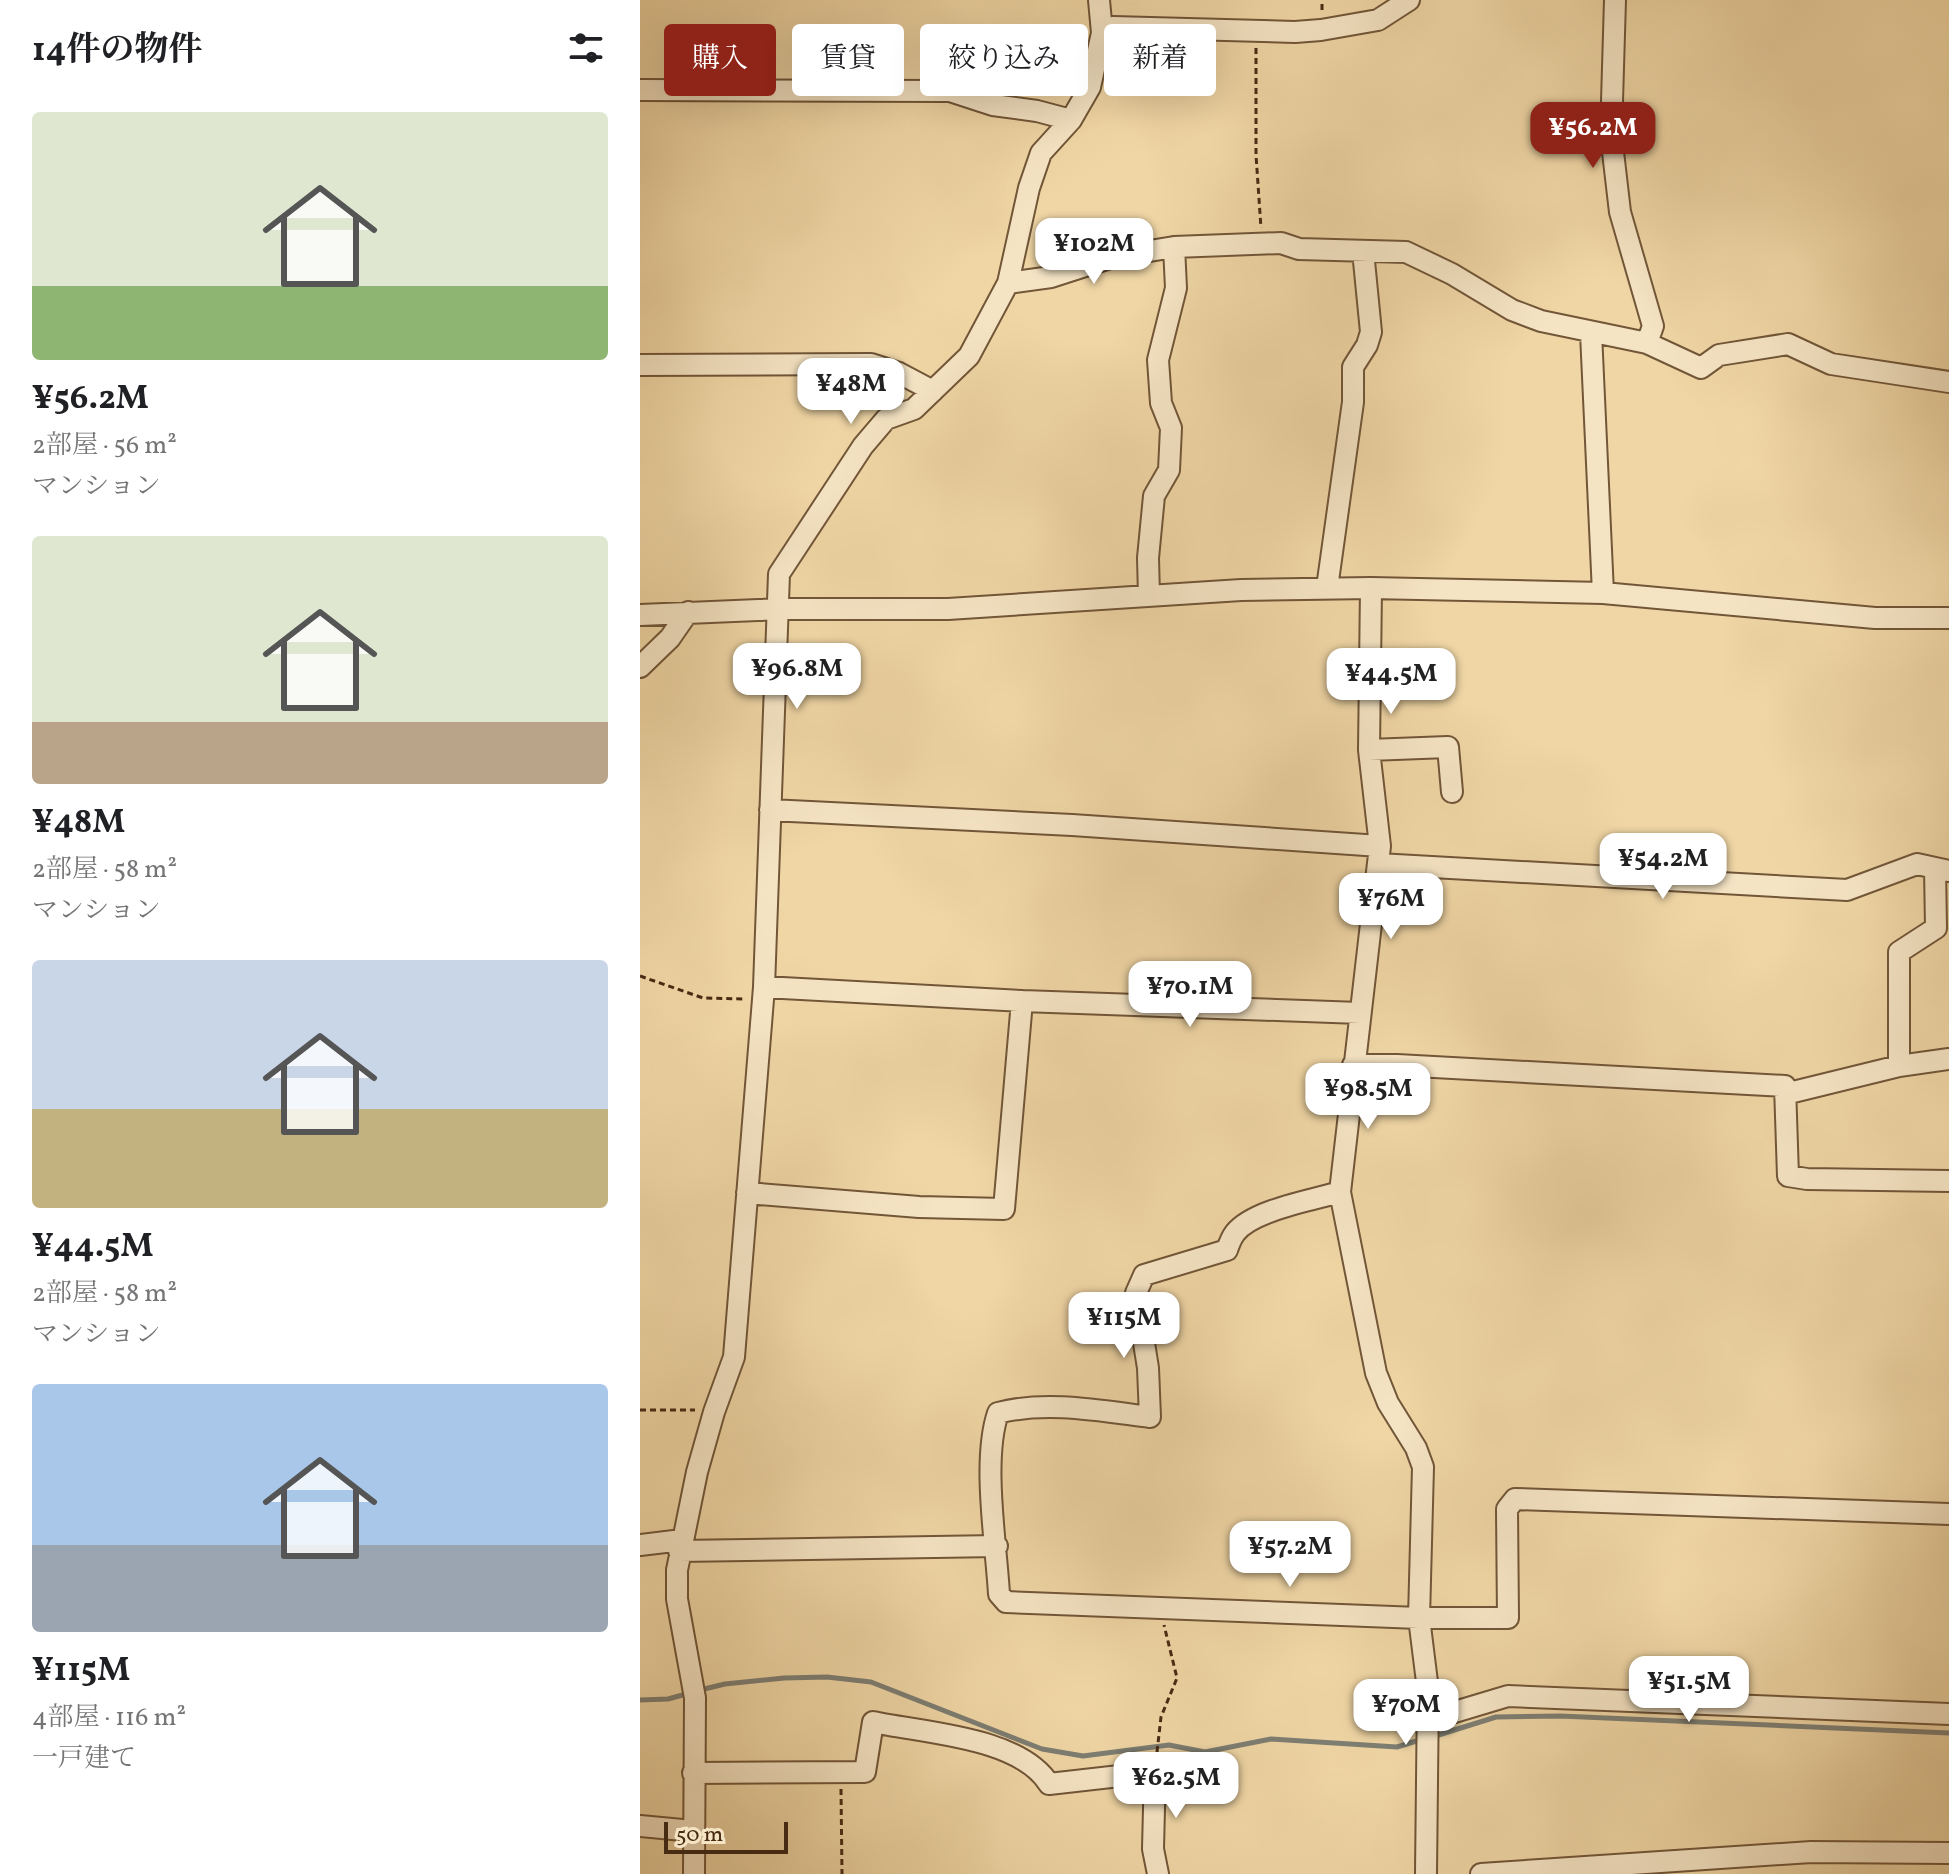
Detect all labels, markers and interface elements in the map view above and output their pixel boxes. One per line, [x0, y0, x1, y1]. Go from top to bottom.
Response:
chip: 購入 [664, 24, 776, 96]
chip: 賃貸 [792, 24, 904, 96]
chip: 絞り込み [920, 24, 1088, 96]
chip: 新着 [1104, 24, 1216, 96]
icon: filters [564, 26, 608, 70]
text: 14件の物件 [32, 28, 202, 75]
pin: ¥56.2M [1528, 102, 1658, 170]
text: ¥56.2M [1548, 110, 1638, 146]
icon: home [248, 164, 392, 308]
pin: ¥102M [1038, 218, 1150, 286]
text: ¥102M [1053, 226, 1135, 262]
pin: ¥48M [804, 358, 898, 426]
text: ¥48M [815, 366, 887, 402]
text: ¥56.2M [32, 376, 149, 423]
text: 2部屋 · 56 m² [32, 428, 177, 464]
text: マンション [32, 469, 161, 505]
icon: home [248, 588, 392, 732]
pin: ¥96.8M [732, 643, 862, 711]
pin: ¥44.5M [1326, 648, 1456, 716]
text: ¥96.8M [751, 651, 843, 687]
text: ¥44.5M [1345, 656, 1437, 692]
text: ¥48M [32, 800, 125, 847]
pin: ¥54.2M [1598, 833, 1728, 901]
text: ¥54.2M [1618, 841, 1708, 877]
text: 2部屋 · 58 m² [32, 852, 177, 888]
pin: ¥76M [1344, 873, 1438, 941]
text: ¥76M [1357, 881, 1425, 917]
text: マンション [32, 893, 161, 929]
pin: ¥70.1M [1125, 961, 1255, 1029]
text: ¥70.1M [1147, 969, 1233, 1005]
icon: home [248, 1012, 392, 1156]
pin: ¥98.5M [1303, 1063, 1433, 1131]
text: ¥98.5M [1323, 1071, 1413, 1107]
text: ¥44.5M [32, 1224, 153, 1271]
text: 2部屋 · 58 m² [32, 1276, 177, 1312]
pin: ¥115M [1068, 1292, 1180, 1360]
text: ¥115M [1087, 1300, 1161, 1336]
text: マンション [32, 1317, 161, 1353]
icon: home [248, 1436, 392, 1580]
pin: ¥57.2M [1225, 1521, 1355, 1589]
text: ¥57.2M [1248, 1529, 1332, 1565]
text: ¥115M [32, 1648, 130, 1695]
pin: ¥51.5M [1624, 1656, 1754, 1724]
text: ¥51.5M [1647, 1664, 1731, 1700]
pin: ¥70M [1359, 1679, 1453, 1747]
text: ¥70M [1371, 1687, 1441, 1723]
text: 4部屋 · 116 m² [32, 1700, 186, 1736]
text: 一戸建て [32, 1741, 136, 1777]
pin: ¥62.5M [1111, 1752, 1241, 1820]
text: ¥62.5M [1132, 1760, 1220, 1796]
scale bar [664, 1818, 788, 1854]
text: 50 m [676, 1820, 723, 1851]

